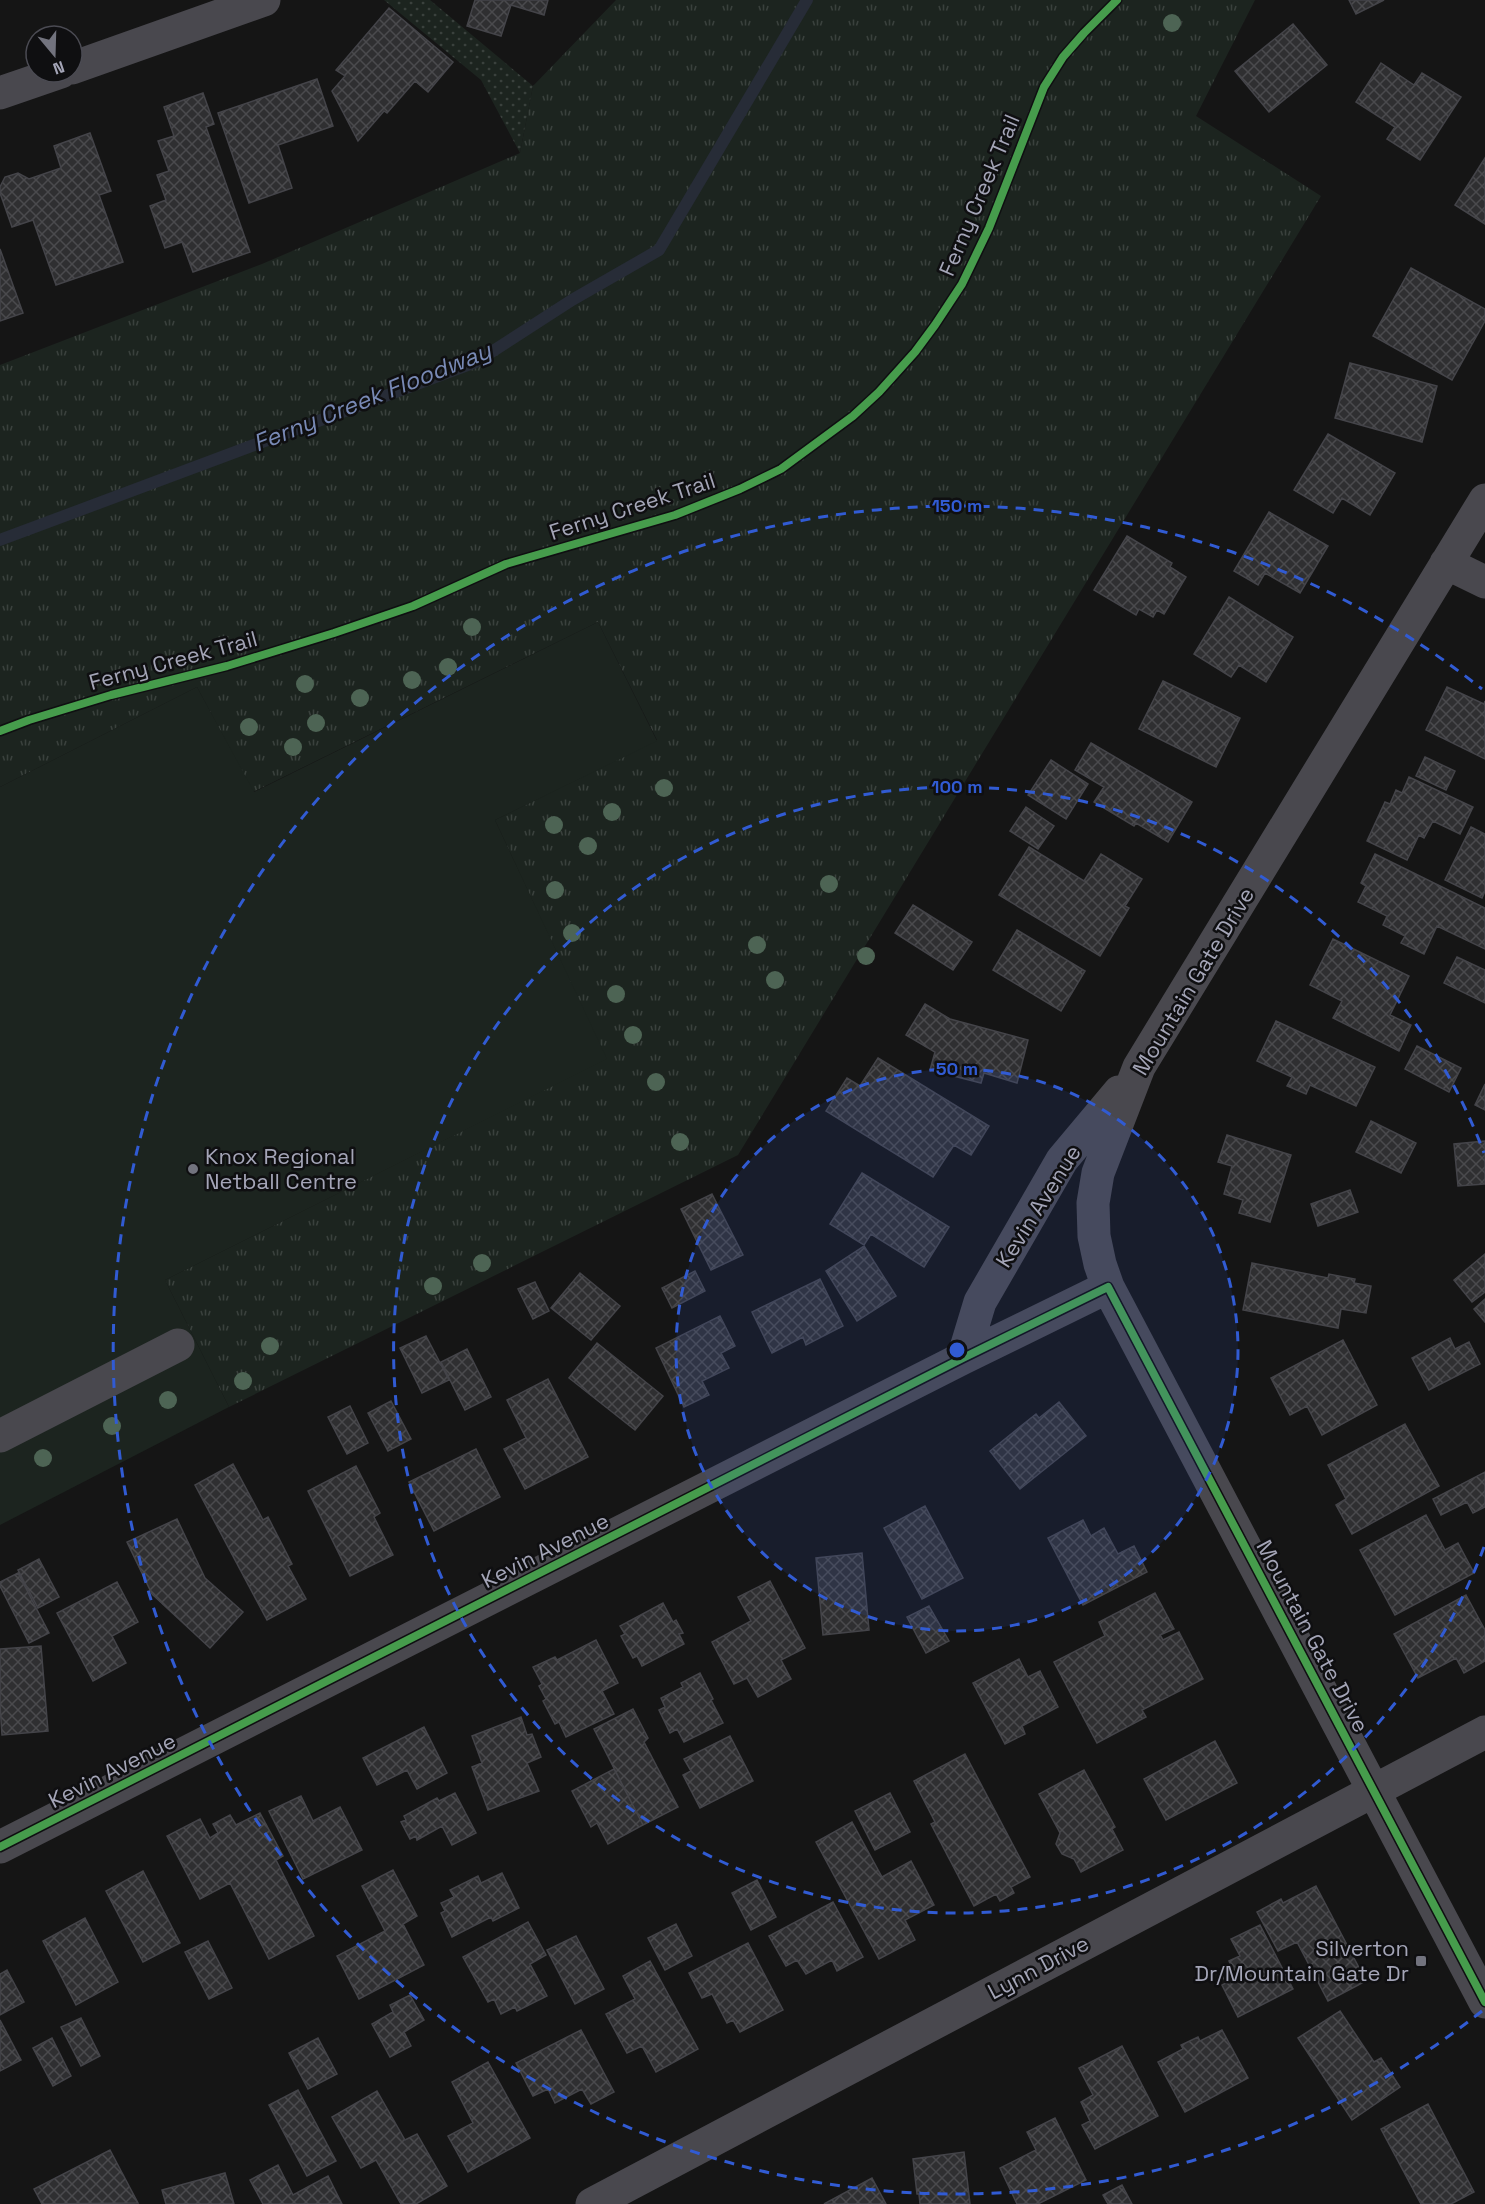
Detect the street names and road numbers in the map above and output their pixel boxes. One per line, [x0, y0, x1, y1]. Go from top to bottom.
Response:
street label: Ferny Creek Trail [932, 110, 1026, 280]
street label: Ferny Creek Trail [545, 466, 719, 546]
street label: Ferny Creek Trail [86, 624, 260, 696]
street label: Mountain Gate Drive [1126, 882, 1260, 1080]
street label: Kevin Avenue [989, 1139, 1087, 1273]
street label: Kevin Avenue [477, 1506, 613, 1594]
street label: Mountain Gate Drive [1250, 1535, 1376, 1737]
street label: Kevin Avenue [44, 1726, 180, 1814]
street label: Lynn Drive [983, 1929, 1093, 2005]

